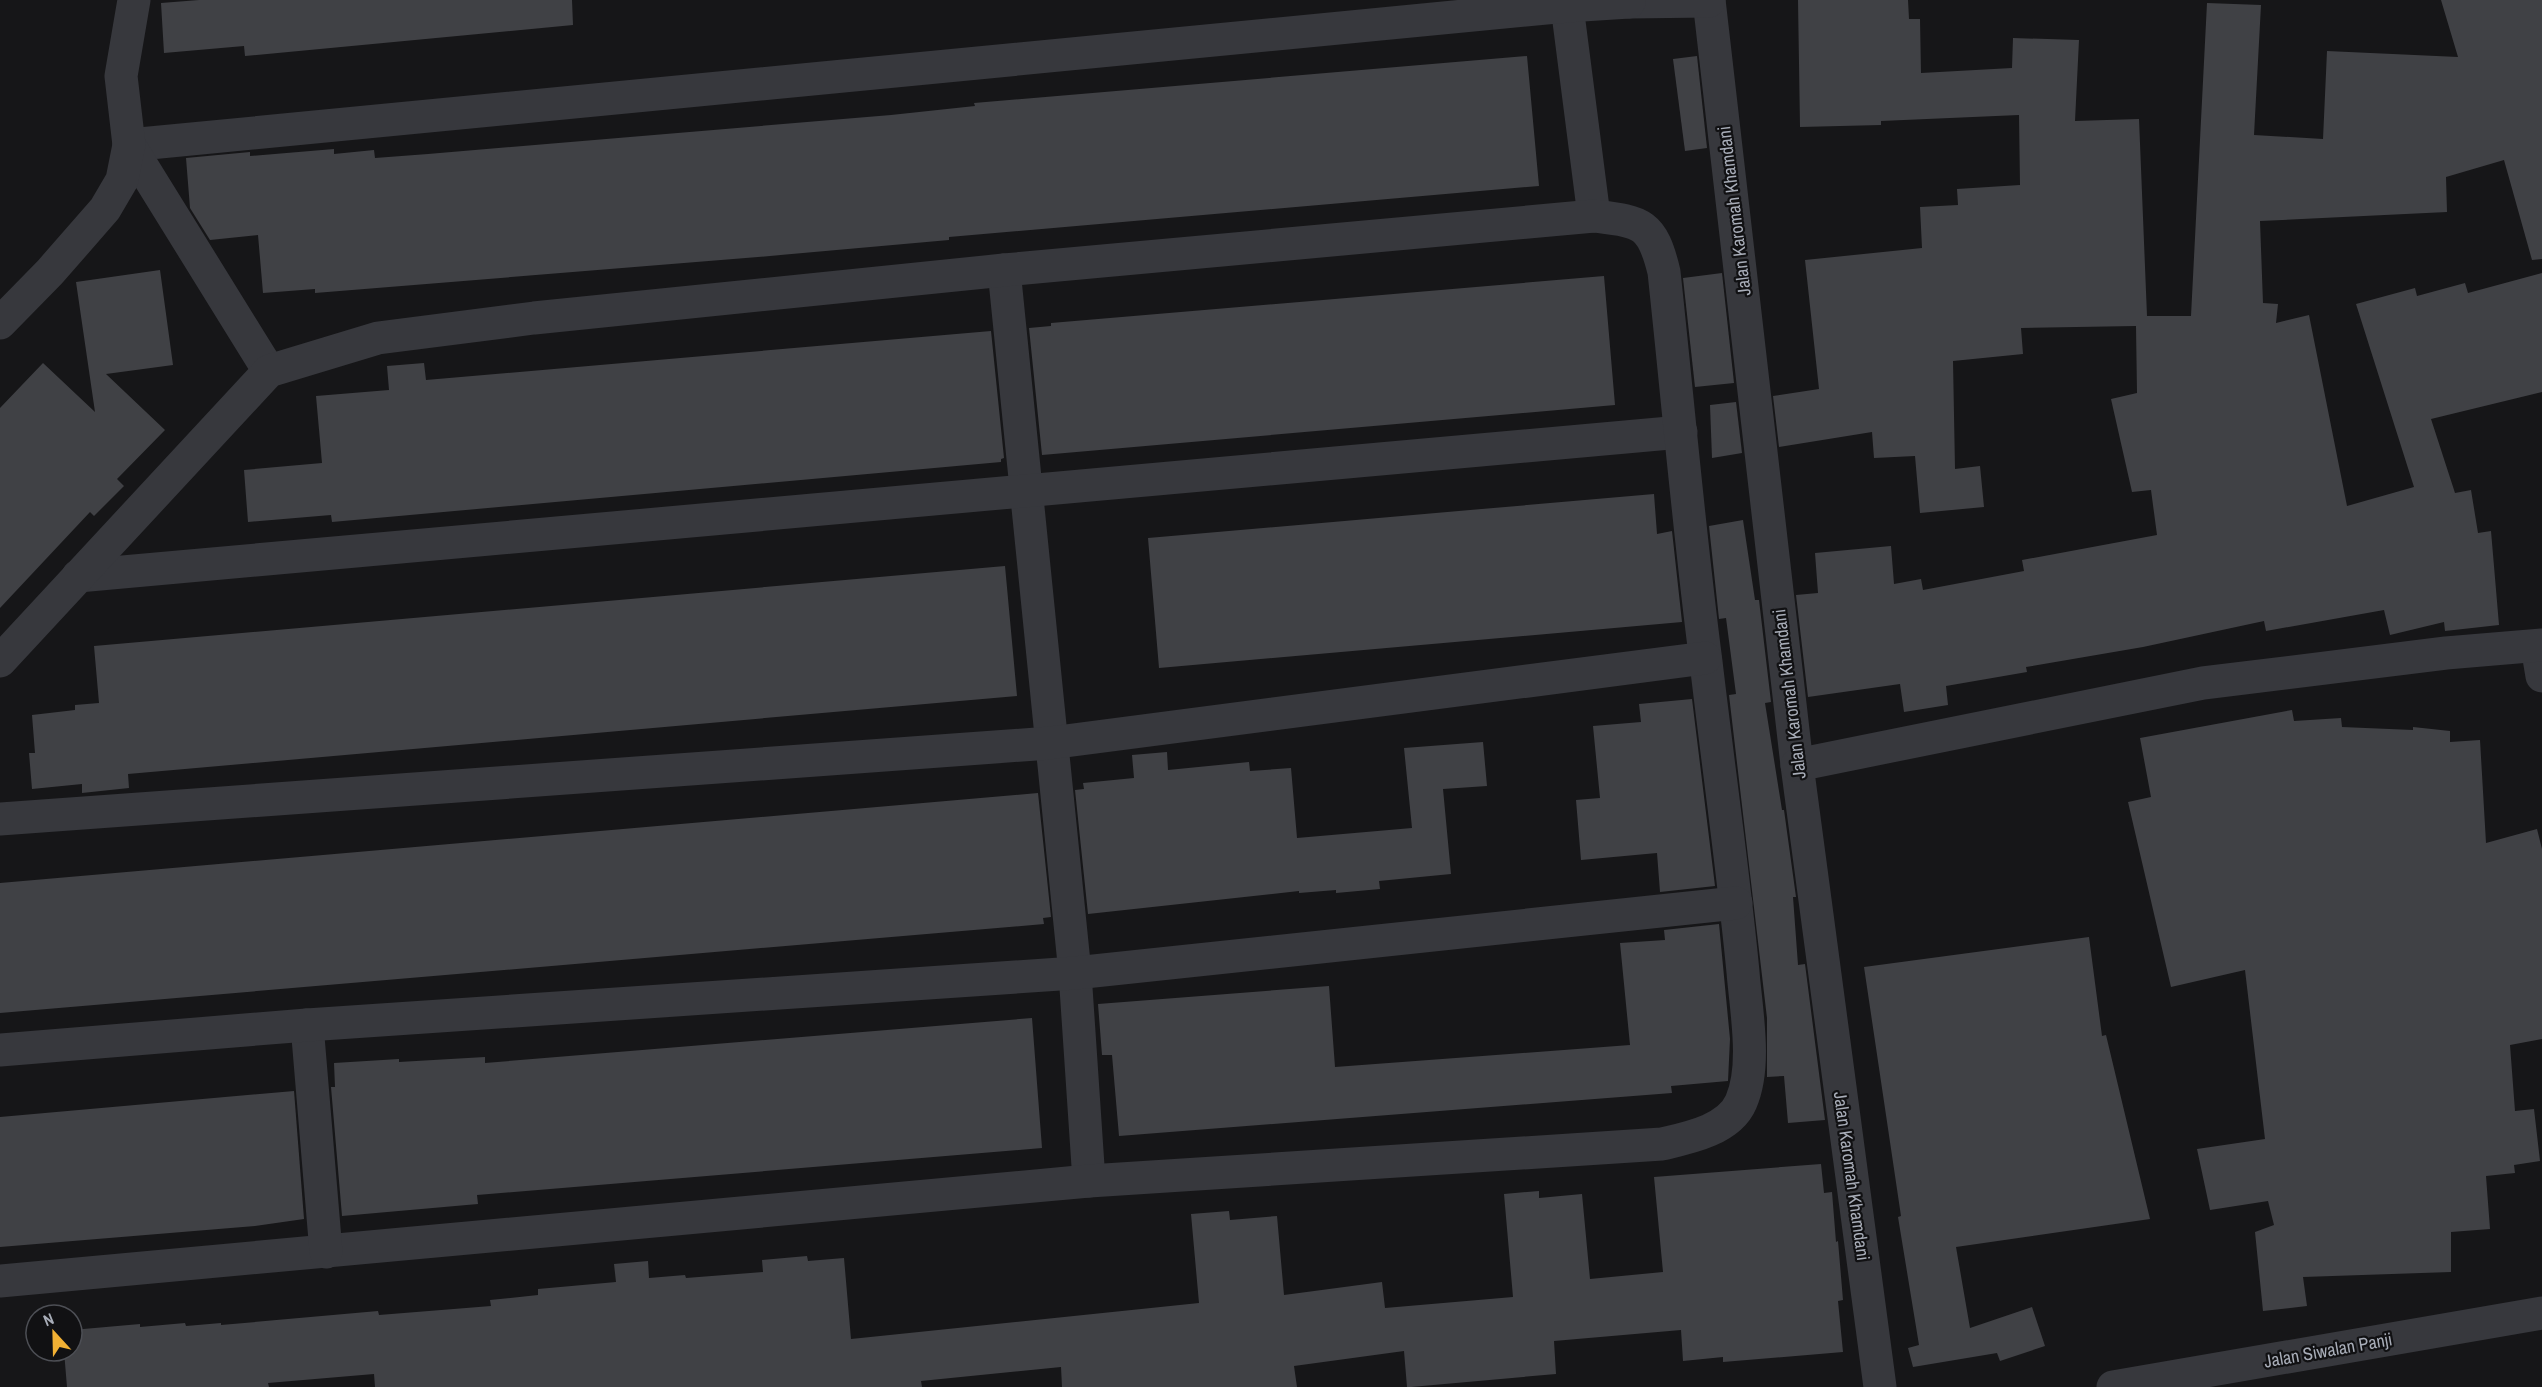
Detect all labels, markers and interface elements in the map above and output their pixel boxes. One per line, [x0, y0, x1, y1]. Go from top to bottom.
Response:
street label: Jalan Karomah Khamdani [1711, 125, 1757, 297]
street label: Jalan Karomah Khamdani [1766, 608, 1812, 780]
street label: Jalan Karomah Khamdani [1828, 1090, 1876, 1262]
north arrow [24, 1303, 84, 1363]
text: N [40, 1307, 57, 1331]
street label: Jalan Siwalan Panji [2262, 1326, 2394, 1374]

